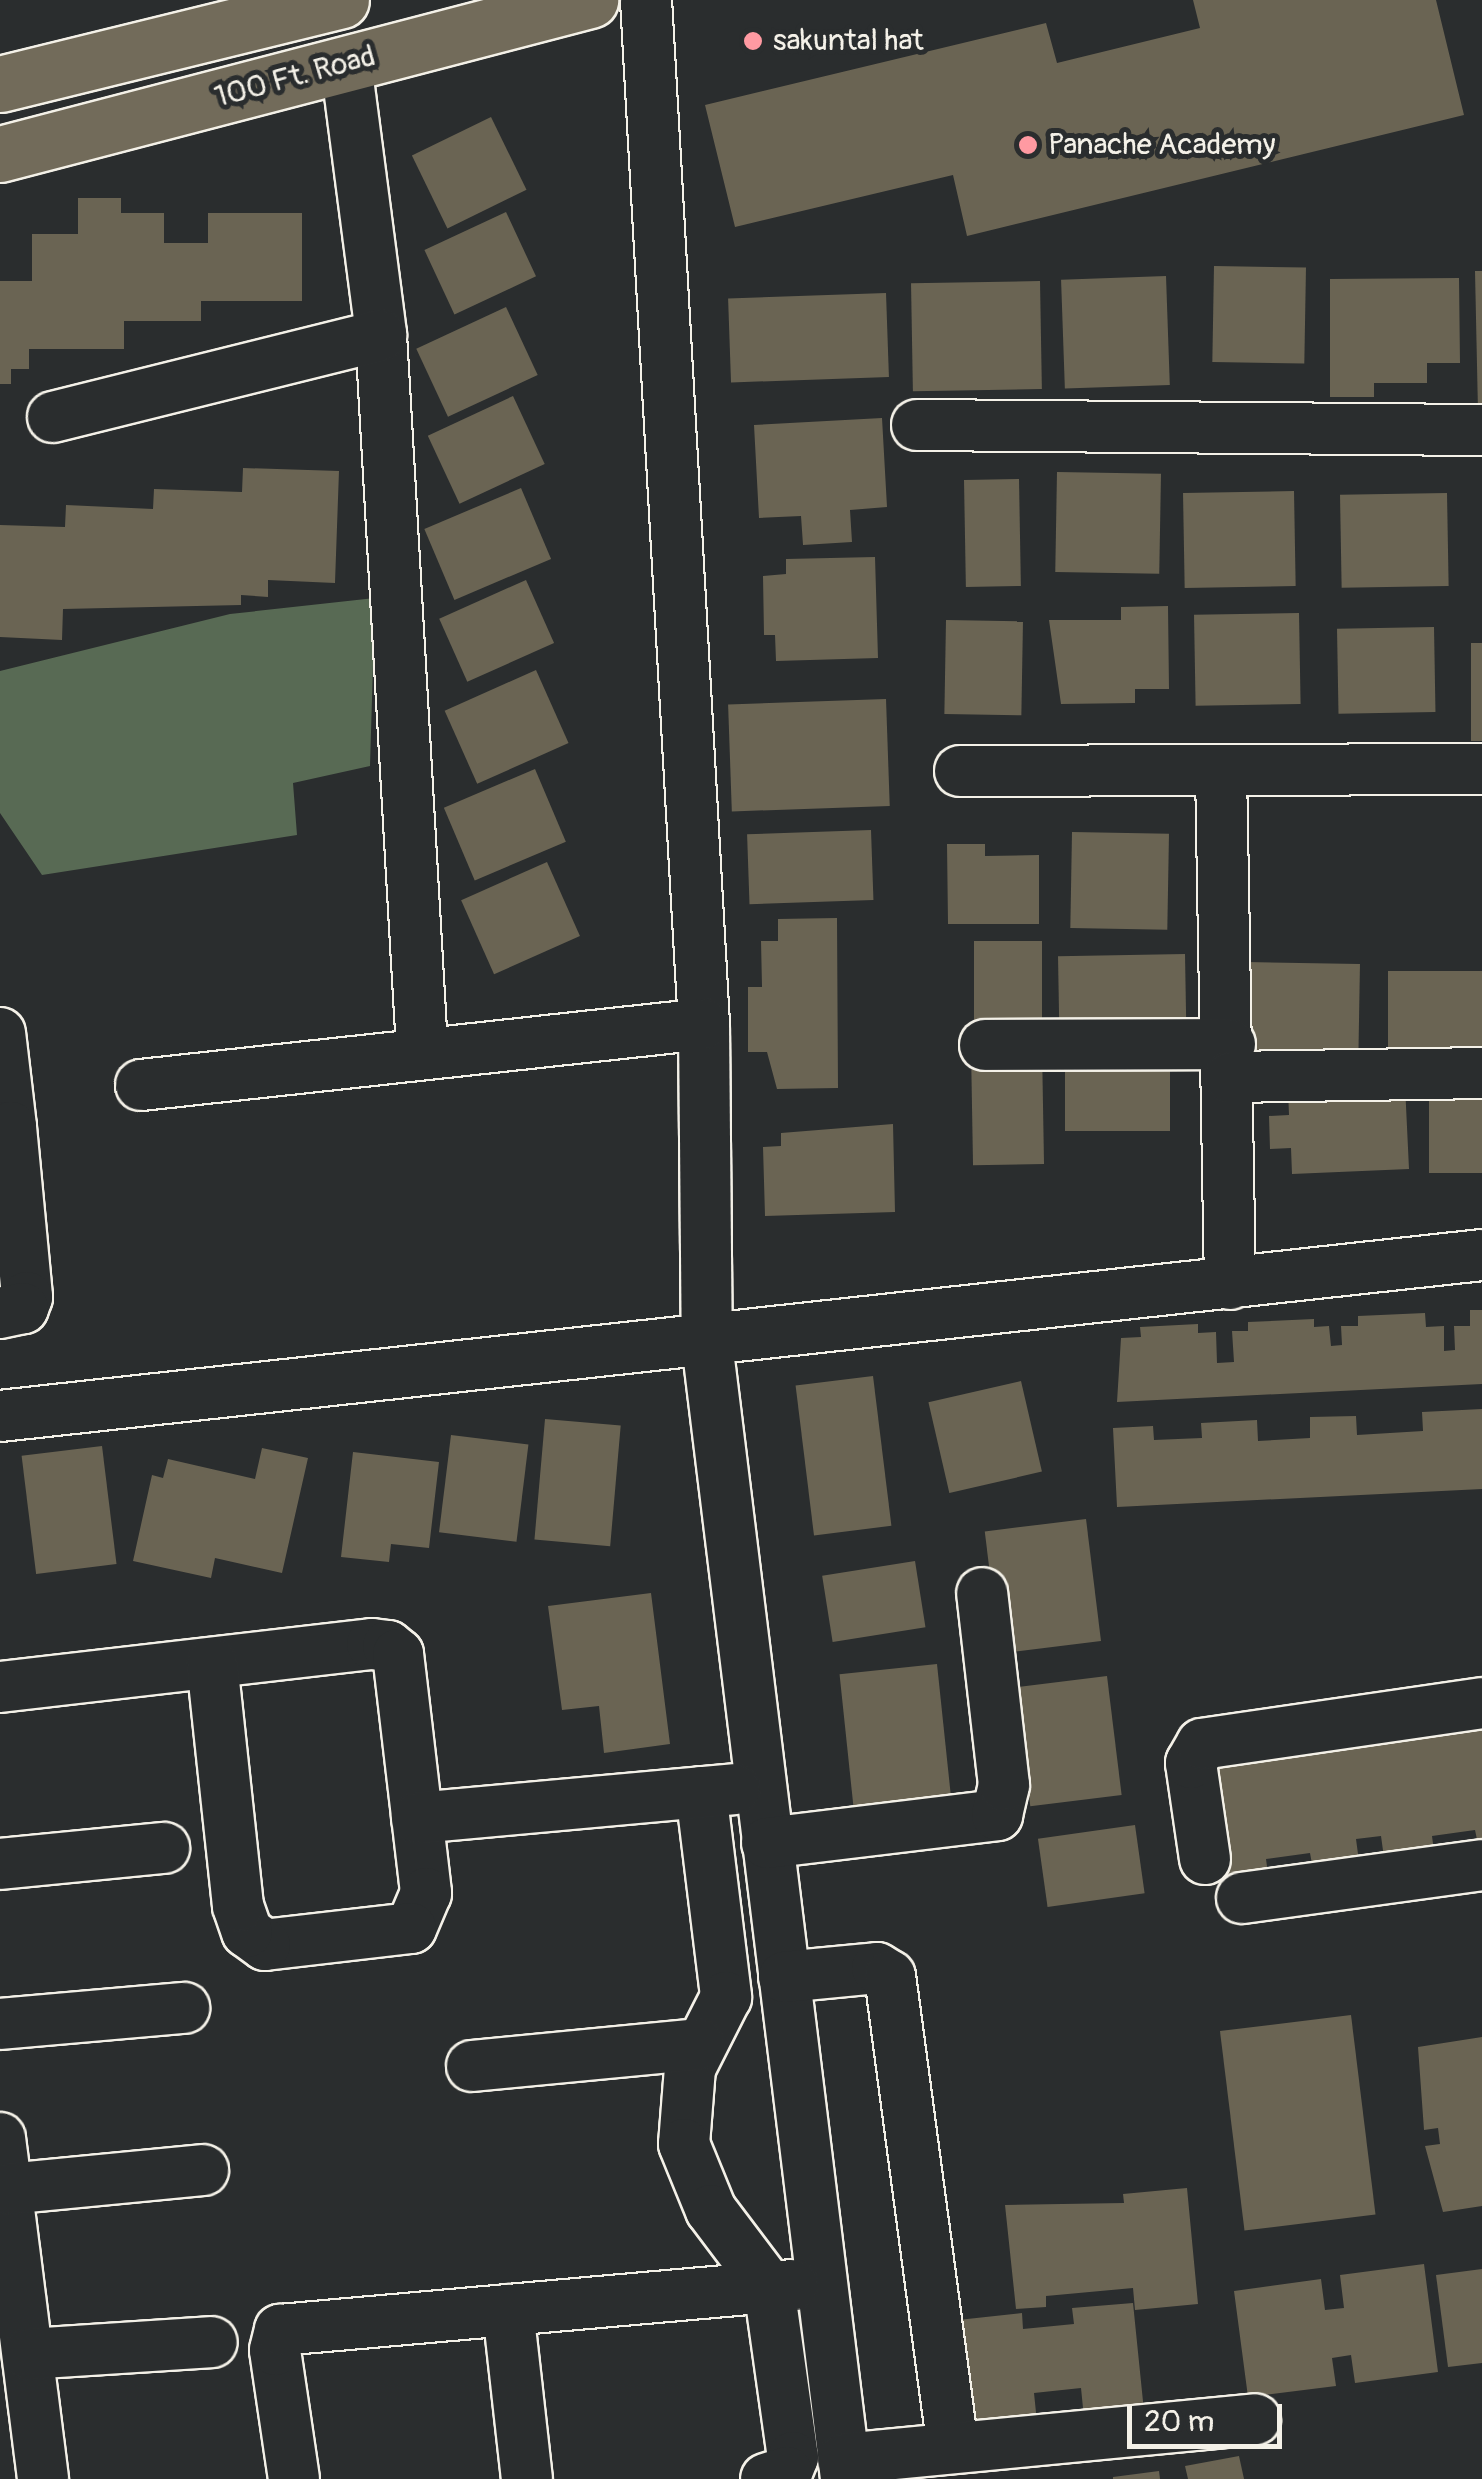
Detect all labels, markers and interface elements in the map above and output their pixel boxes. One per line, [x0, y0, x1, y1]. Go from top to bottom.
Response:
place label: sakuntal hat [773, 23, 924, 59]
marker: sakuntal hat [742, 30, 764, 52]
street label: 100 Ft. Road [211, 38, 379, 116]
place label: Panache Academy [1048, 127, 1276, 163]
marker: Panache Academy [1017, 134, 1039, 156]
scale bar [1132, 2384, 1287, 2446]
text: 20 m [1144, 2403, 1214, 2440]

